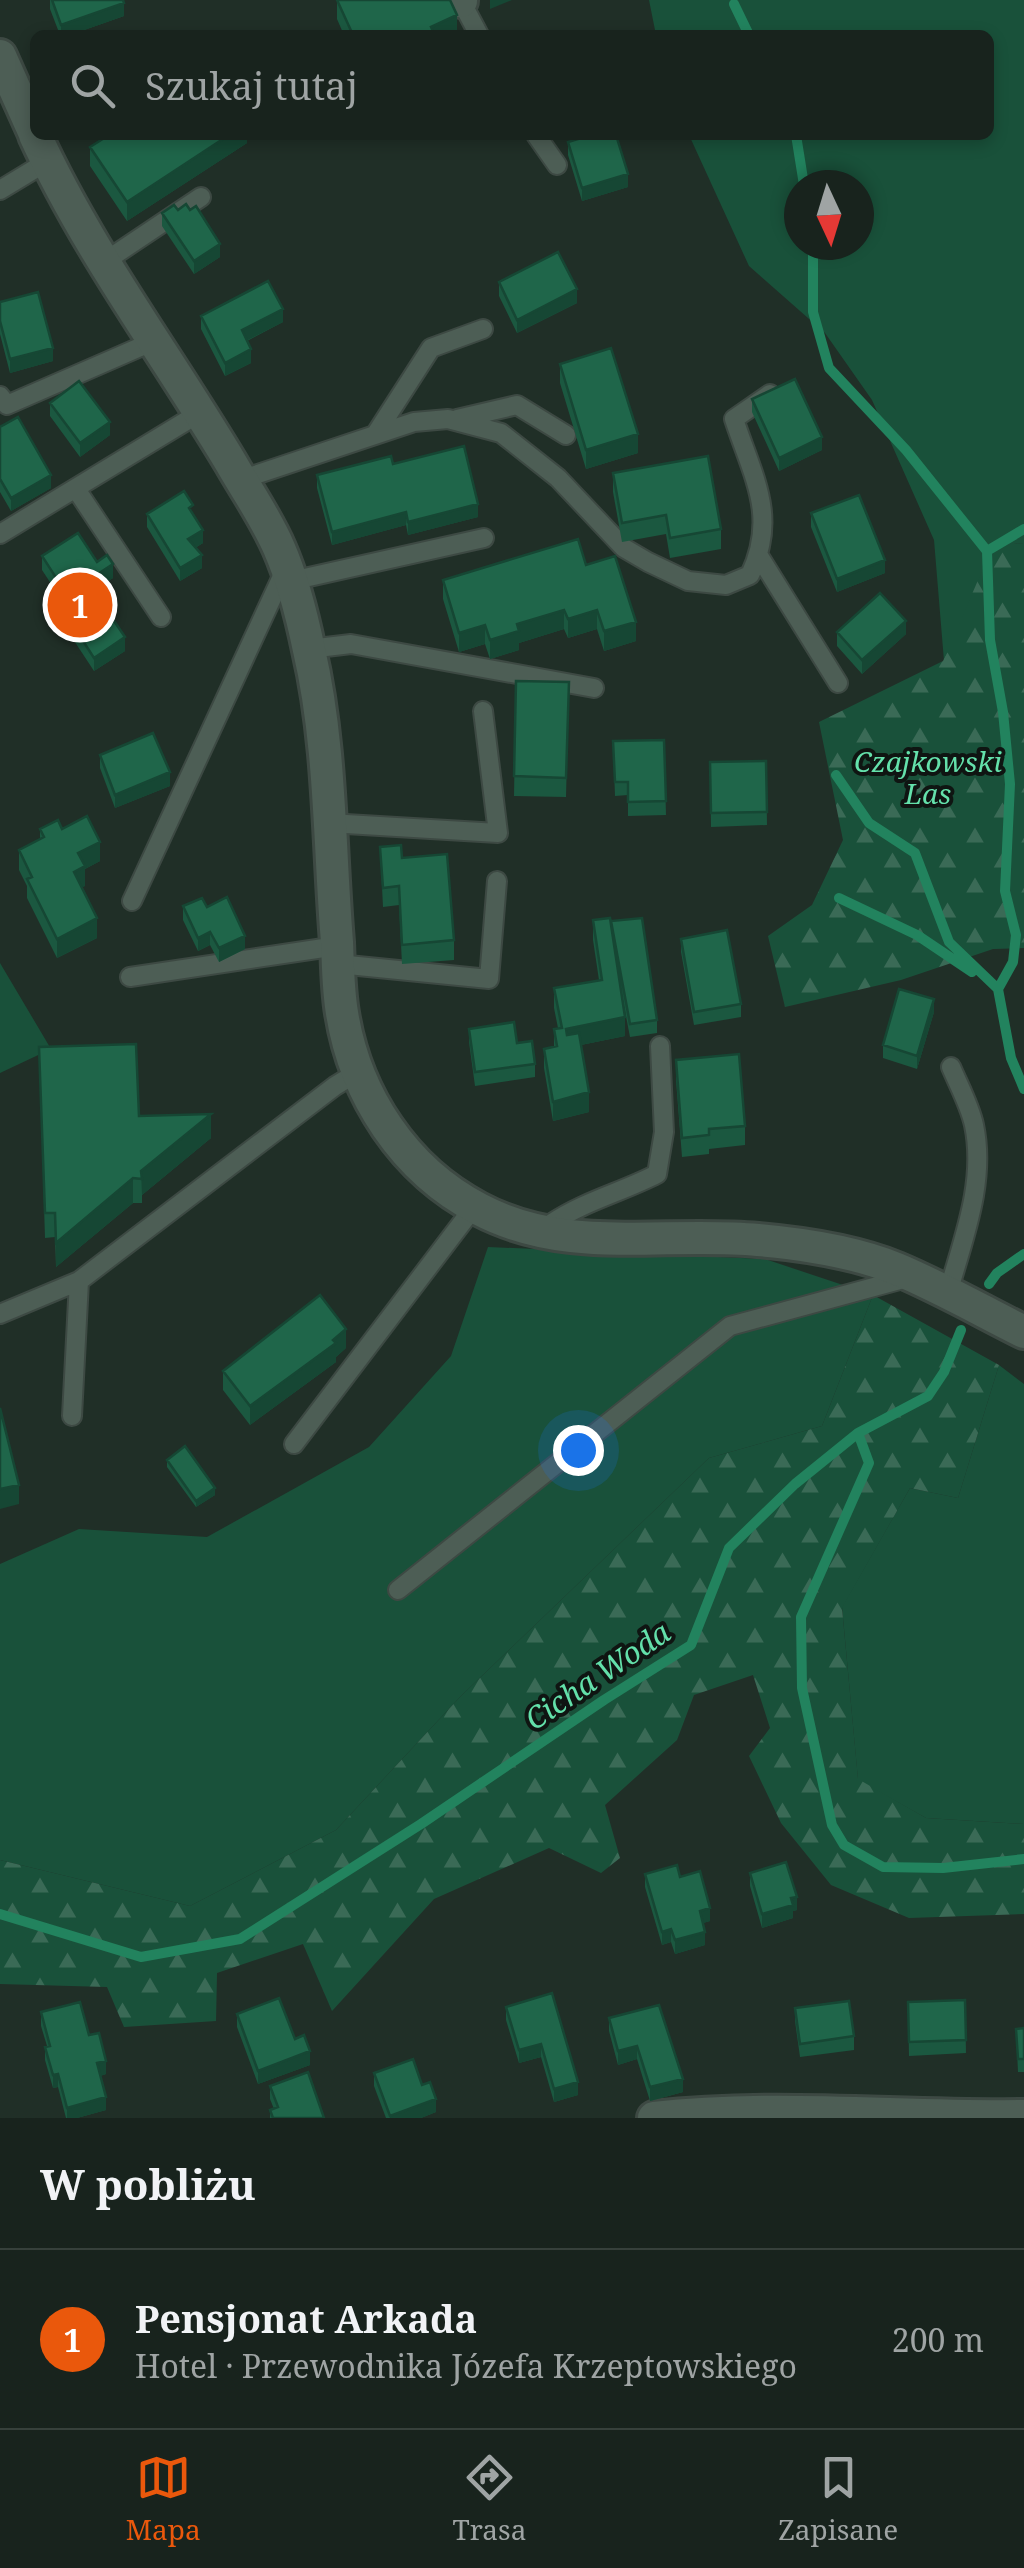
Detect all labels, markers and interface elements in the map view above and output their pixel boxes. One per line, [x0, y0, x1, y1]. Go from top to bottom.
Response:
search box [30, 30, 994, 140]
icon: search [65, 58, 120, 113]
text: Szukaj tutaj [145, 59, 358, 111]
north arrow [784, 170, 874, 260]
pin: 1 [48, 568, 112, 642]
park label: Czajkowski Las [854, 742, 1003, 812]
your location [553, 1425, 604, 1476]
water label: Cicha Woda [516, 1611, 678, 1739]
text: W pobliżu [40, 2155, 256, 2212]
text: Pensjonat Arkada [135, 2292, 477, 2344]
text: 1 [63, 2318, 82, 2361]
text: 200 m [892, 2318, 984, 2361]
text: Hotel · Przewodnika Józefa Krzeptowskiego [135, 2344, 797, 2387]
tab: Mapa [126, 2450, 201, 2548]
tab: Trasa [453, 2450, 526, 2548]
tab: Zapisane [778, 2450, 898, 2548]

